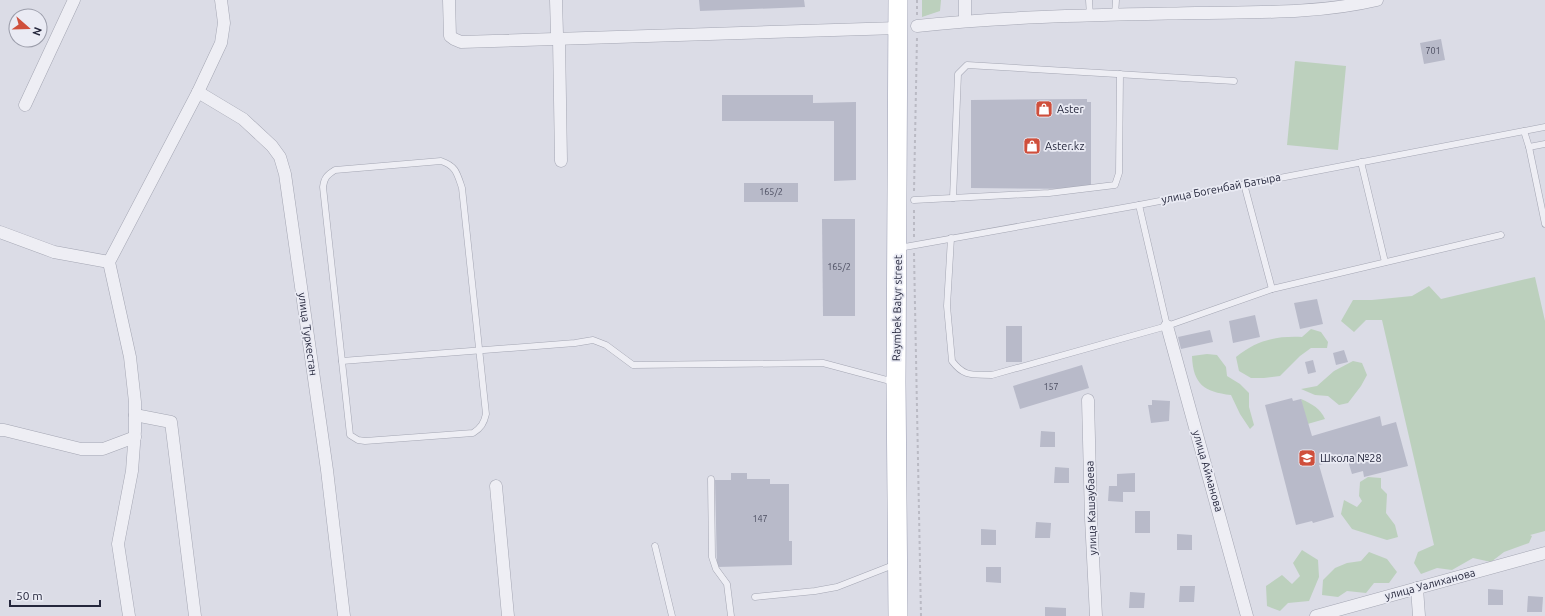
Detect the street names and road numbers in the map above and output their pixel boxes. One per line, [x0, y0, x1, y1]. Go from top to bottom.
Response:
street label: улица Богенбай Батыра [1160, 171, 1282, 205]
street label: Raymbek Batyr street [890, 254, 904, 361]
street label: улица Туркестан [296, 291, 320, 377]
street label: улица Айманова [1191, 429, 1225, 513]
street label: улица Кашаубаева [1083, 460, 1099, 556]
street label: улица Уалиханова [1384, 566, 1476, 602]

